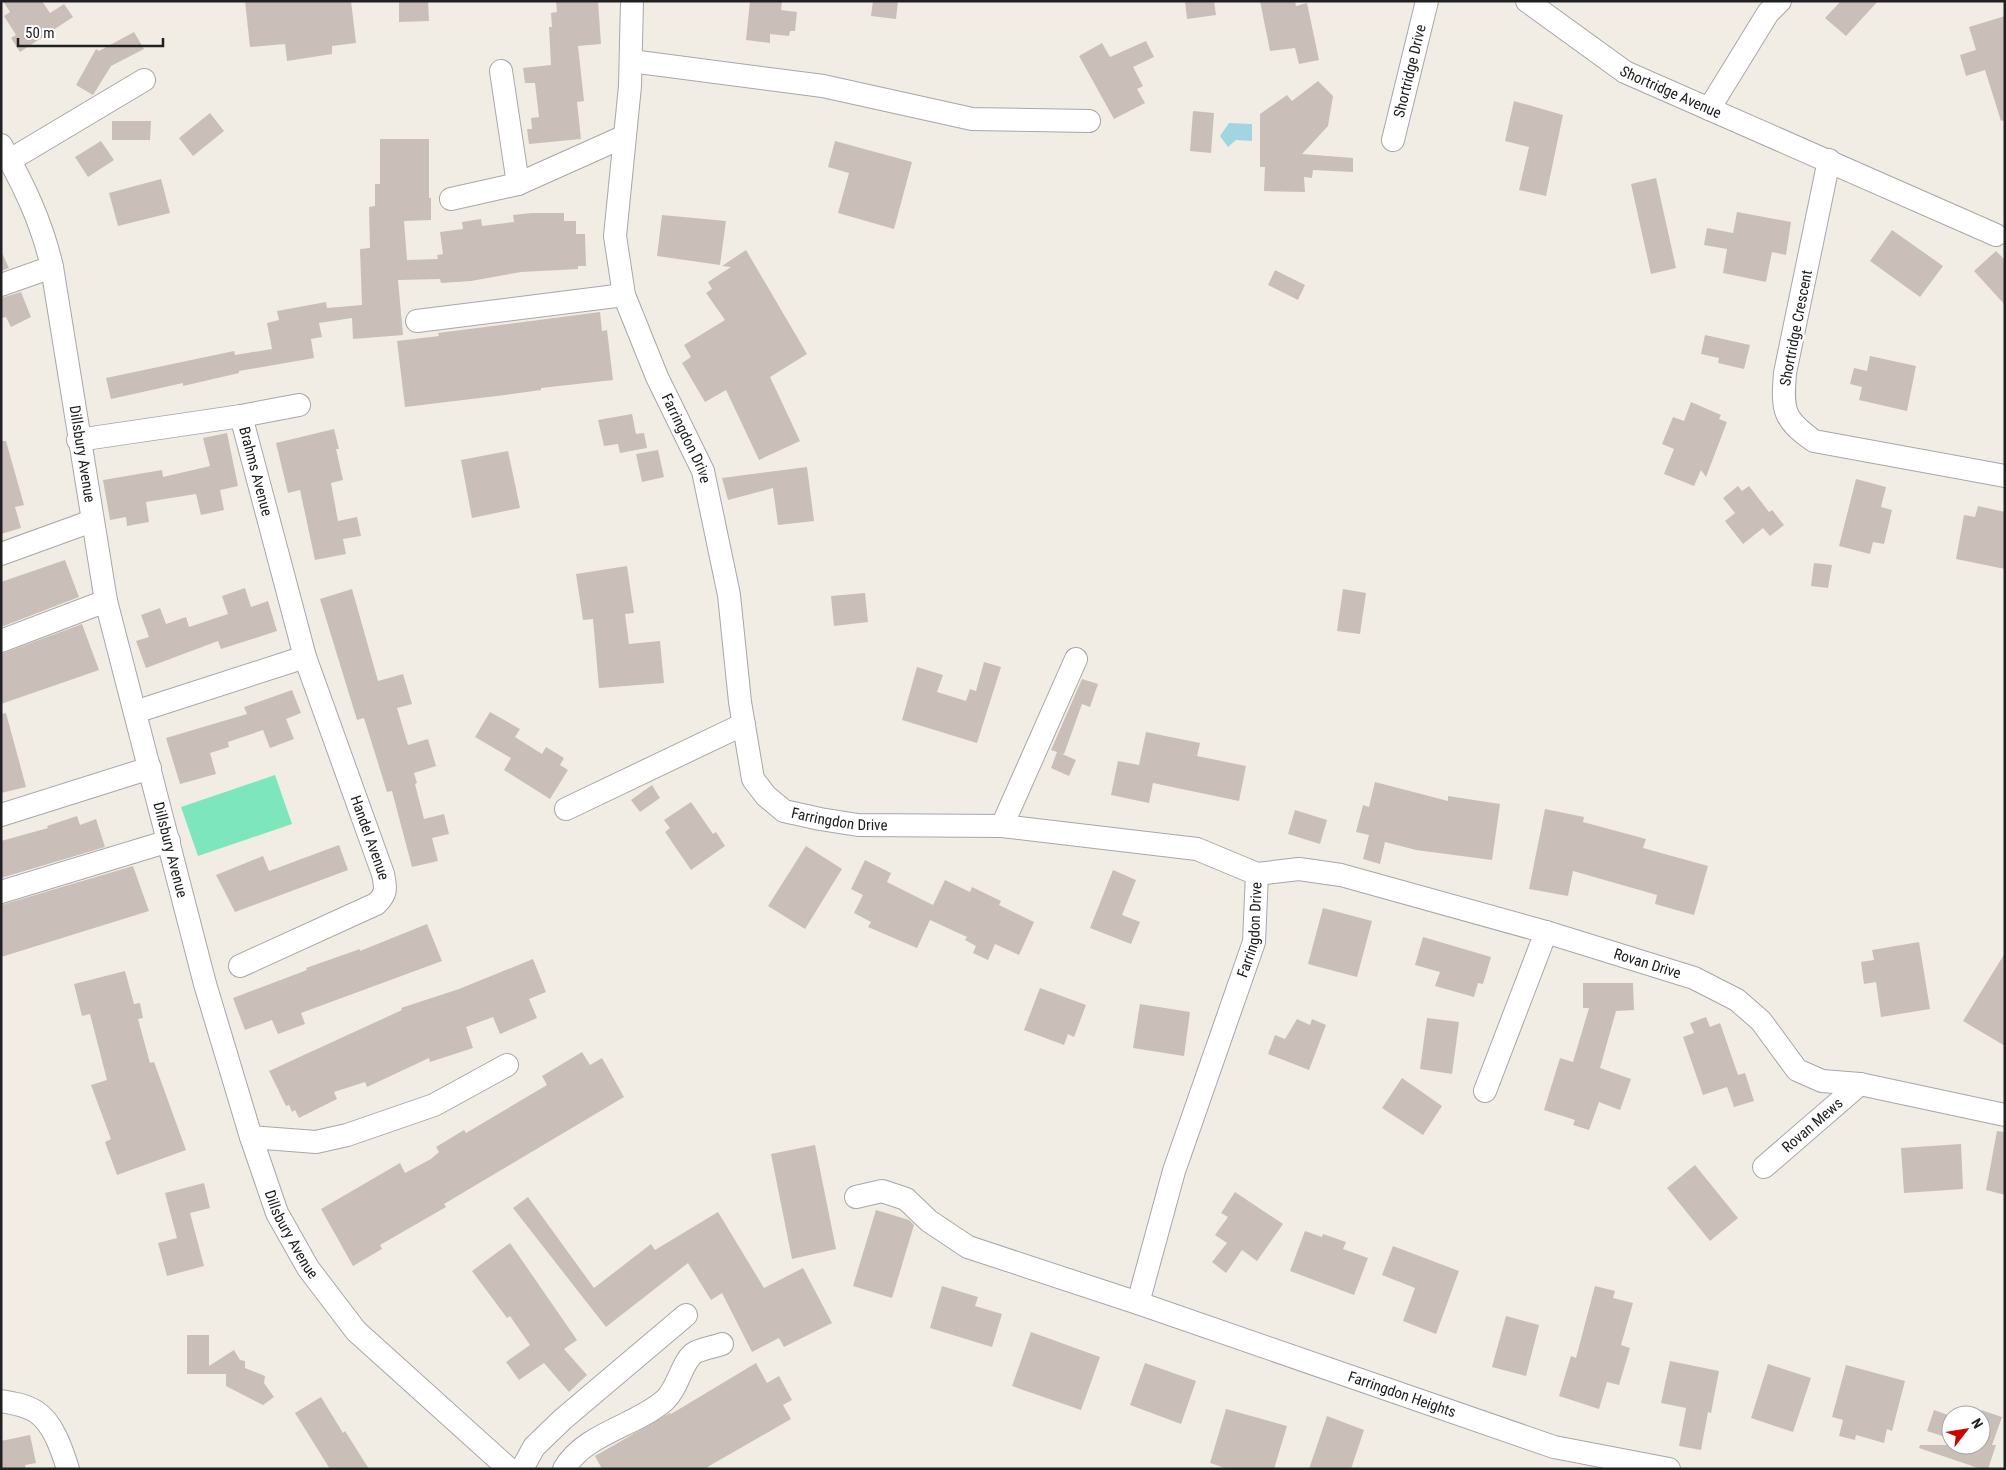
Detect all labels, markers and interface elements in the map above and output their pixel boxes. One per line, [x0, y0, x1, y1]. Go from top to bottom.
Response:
scale bar [18, 15, 162, 47]
street label: Shortridge Drive [1390, 23, 1430, 119]
text: 50 m [25, 24, 55, 42]
street label: Shortridge Avenue [1616, 62, 1724, 122]
street label: Shortridge Crescent [1776, 268, 1816, 388]
street label: Farringdon Drive [658, 391, 714, 485]
street label: Dillsbury Avenue [65, 404, 99, 504]
street label: Brahms Avenue [235, 425, 276, 518]
street label: Handel Avenue [346, 793, 393, 881]
street label: Dillsbury Avenue [149, 800, 191, 899]
street label: Farringdon Drive [790, 804, 888, 834]
street label: Farringdon Drive [1233, 882, 1266, 980]
street label: Rovan Drive [1611, 945, 1683, 982]
street label: Rovan Mews [1778, 1094, 1847, 1156]
street label: Dillsbury Avenue [261, 1188, 322, 1282]
street label: Farringdon Heights [1346, 1367, 1458, 1421]
north arrow [1941, 1405, 1991, 1455]
text: N [1968, 1416, 1986, 1431]

